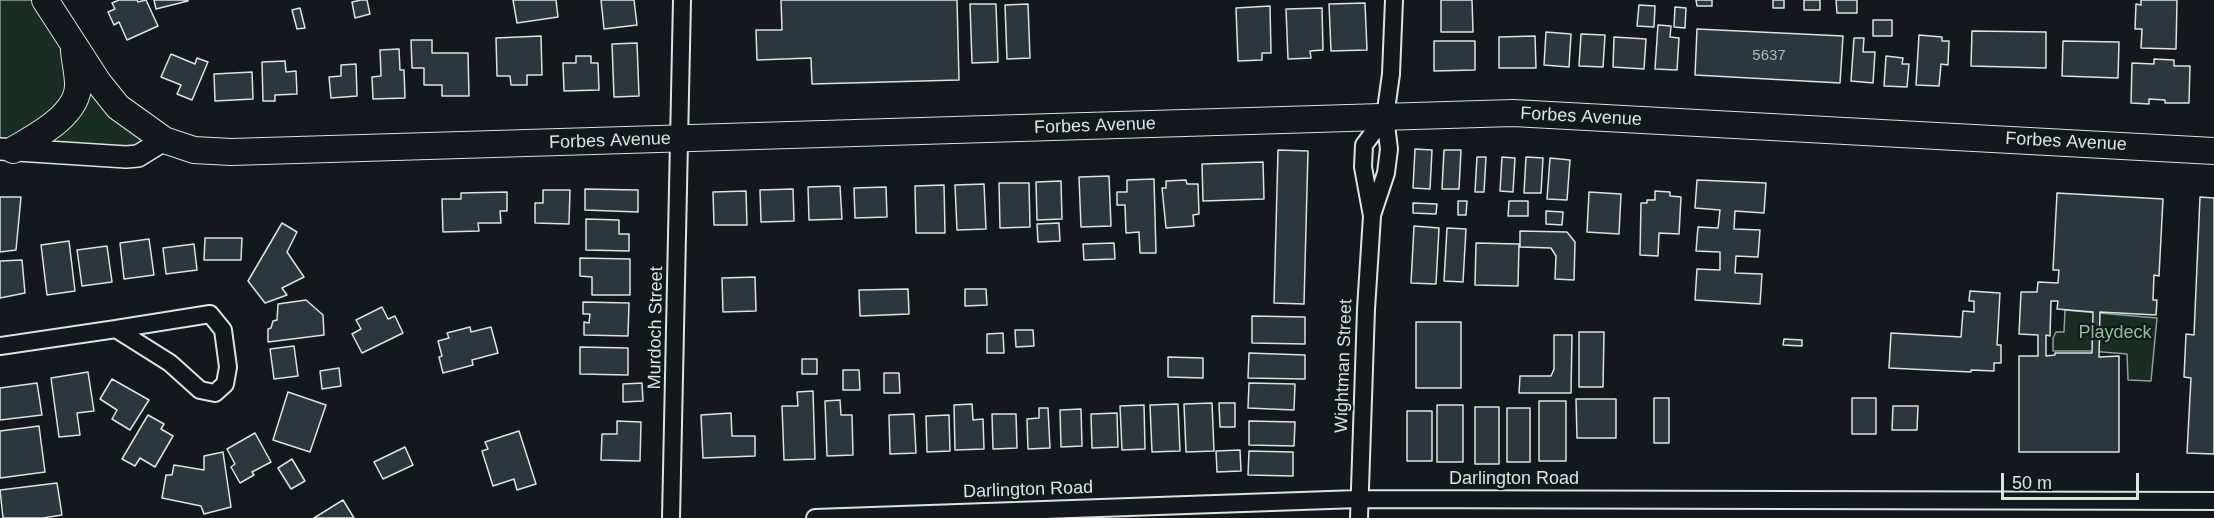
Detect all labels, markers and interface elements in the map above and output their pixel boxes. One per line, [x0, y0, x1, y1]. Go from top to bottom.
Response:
house number: 5637 [1752, 47, 1786, 65]
street label: Forbes Avenue [1520, 103, 1642, 131]
street label: Forbes Avenue [1034, 113, 1156, 139]
street label: Forbes Avenue [549, 128, 671, 154]
street label: Forbes Avenue [2005, 128, 2127, 156]
street label: Murdoch Street [644, 266, 668, 390]
street label: Wightman Street [1331, 299, 1357, 433]
park label: Playdeck [2078, 322, 2152, 344]
scale bar [2004, 461, 2142, 499]
street label: Darlington Road [1449, 468, 1579, 490]
text: 50 m [2012, 473, 2052, 493]
street label: Darlington Road [963, 477, 1093, 503]

